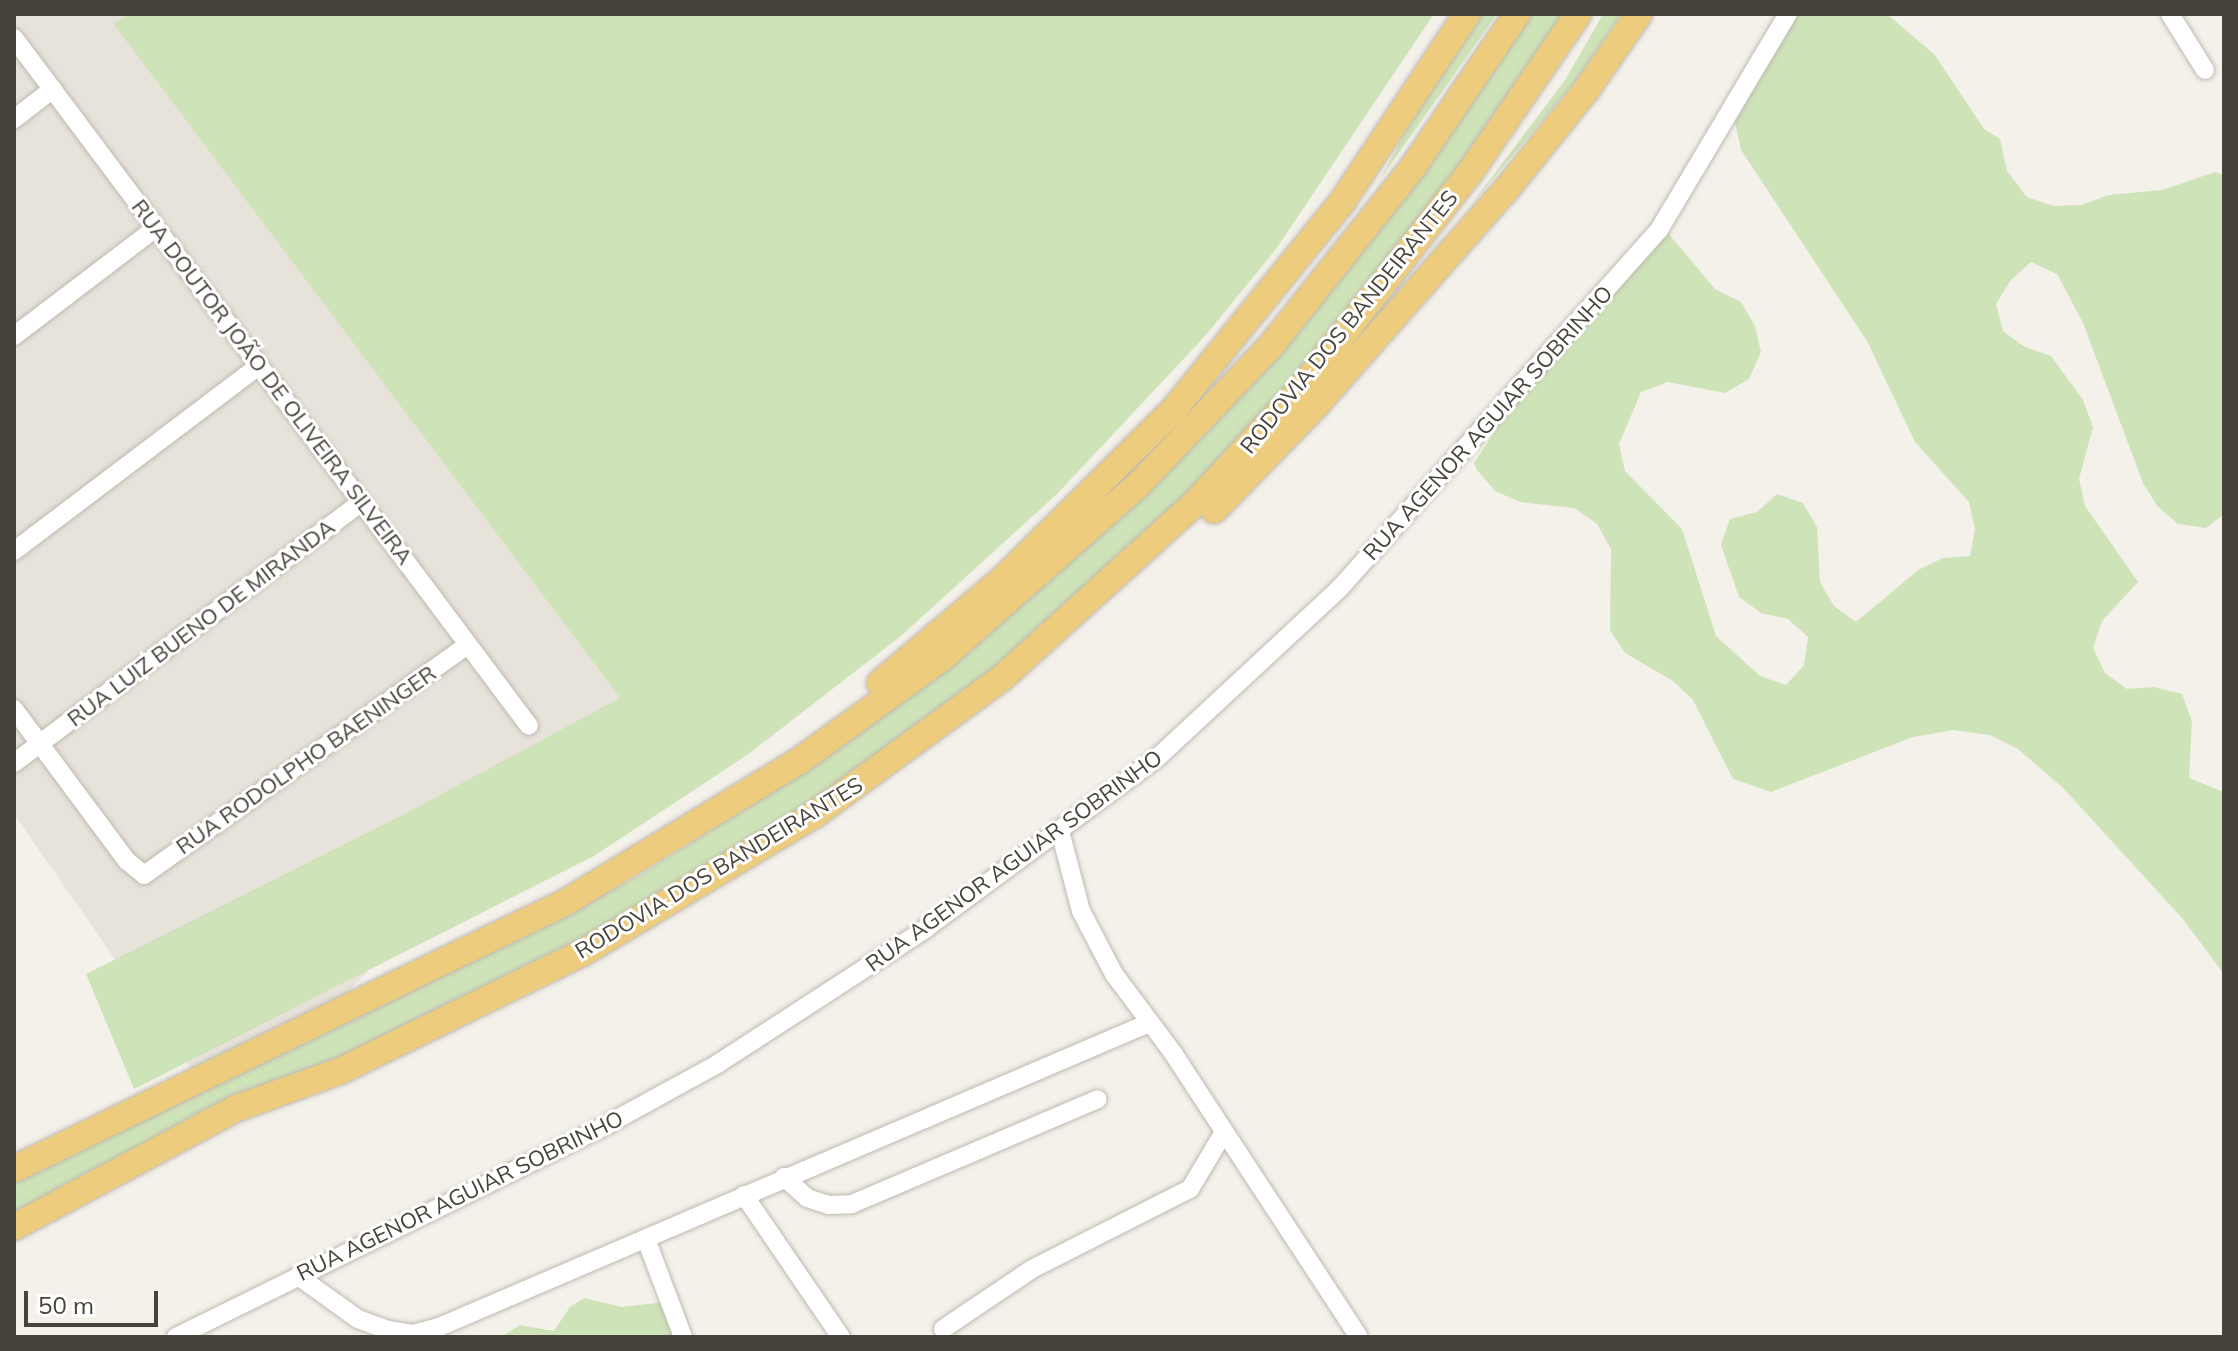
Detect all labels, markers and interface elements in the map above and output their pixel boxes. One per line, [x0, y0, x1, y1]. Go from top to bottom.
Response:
street label: RODOVIA DOS BANDEIRANTES [1235, 185, 1463, 459]
street label: RUA DOUTOR JOÃO DE OLIVEIRA SILVEIRA [126, 194, 418, 570]
street label: RUA AGENOR AGUIAR SOBRINHO [1358, 280, 1618, 566]
street label: RUA LUIZ BUENO DE MIRANDA [62, 514, 340, 732]
street label: RUA RODOLPHO BAENINGER [171, 660, 441, 860]
street label: RUA AGENOR AGUIAR SOBRINHO [861, 744, 1167, 978]
street label: RODOVIA DOS BANDEIRANTES [570, 772, 868, 964]
street label: RUA AGENOR AGUIAR SOBRINHO [292, 1105, 628, 1287]
scale bar [28, 1275, 162, 1325]
text: 50 m [38, 1290, 94, 1320]

